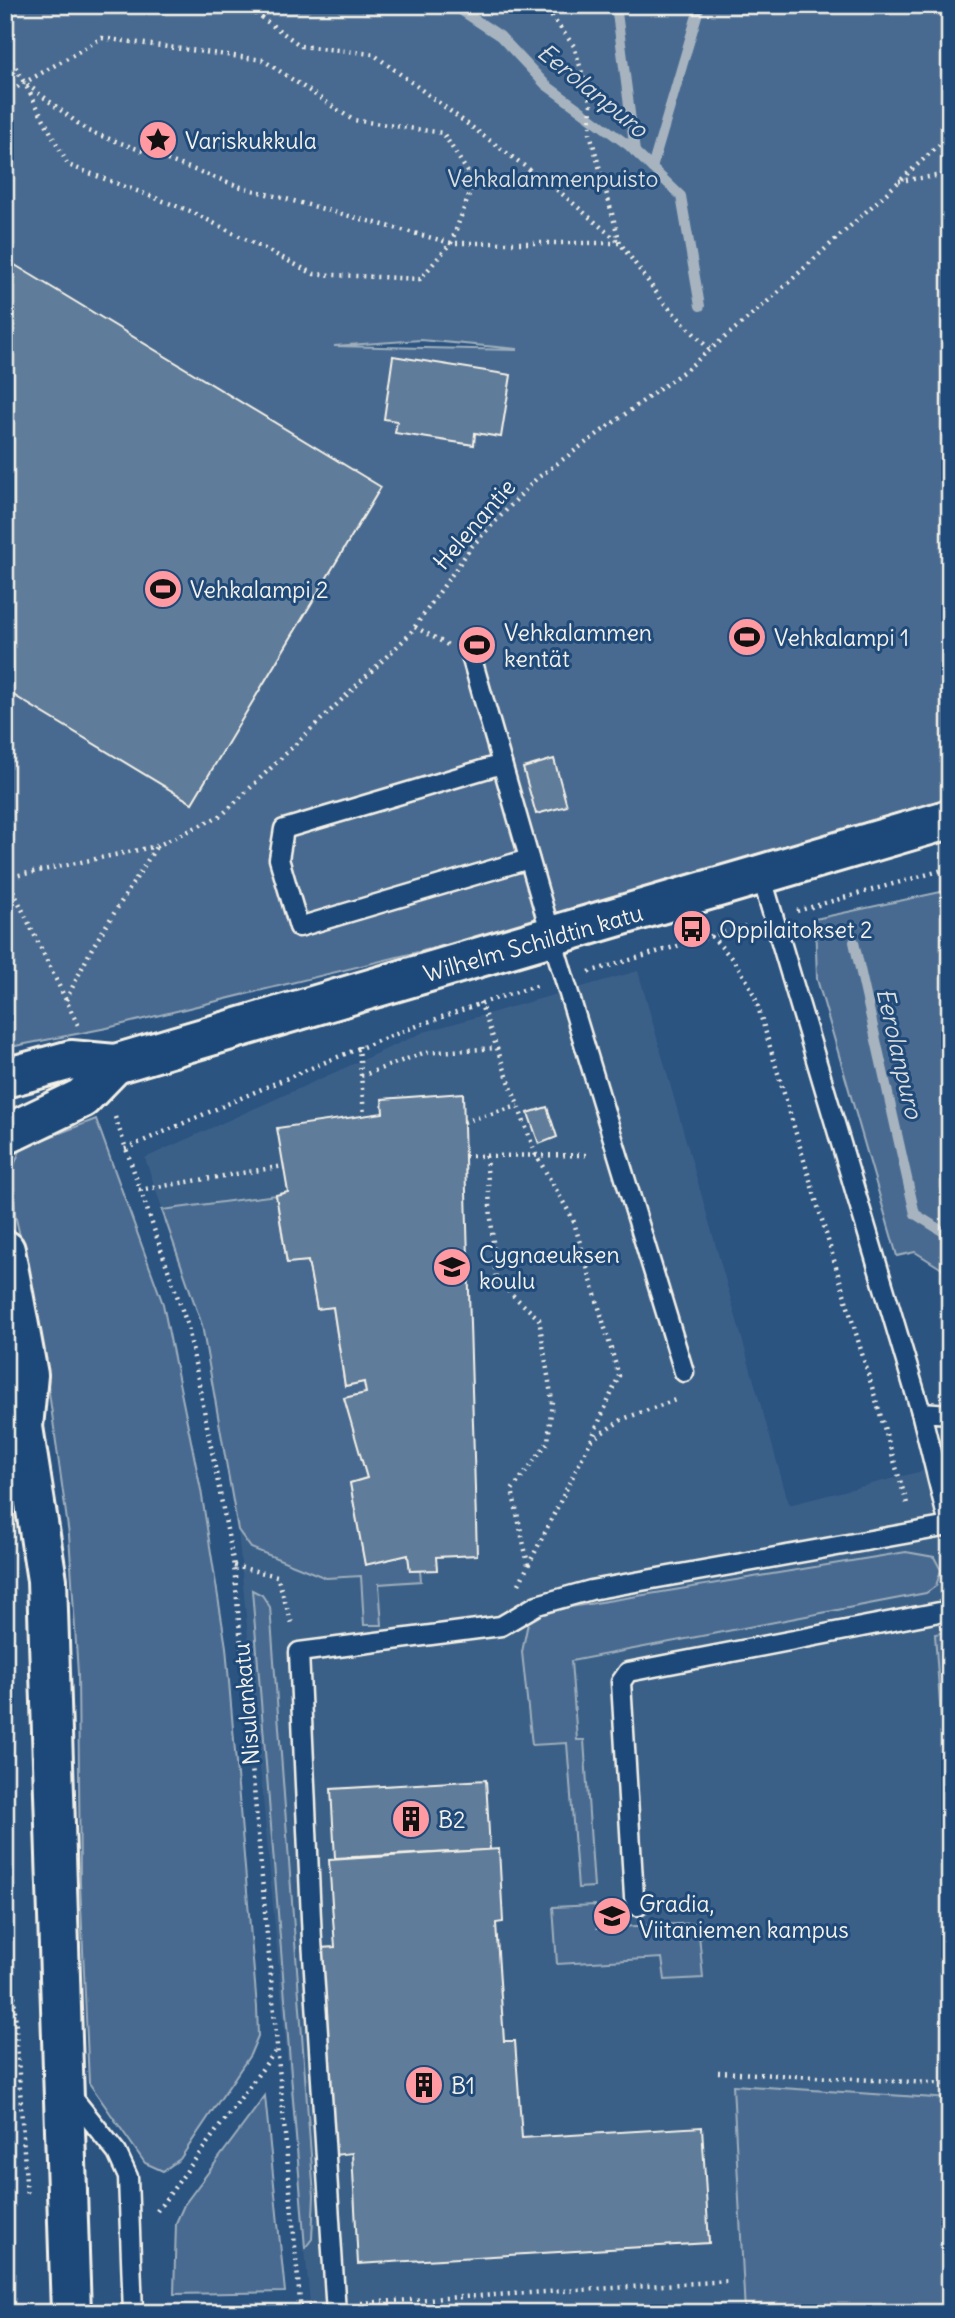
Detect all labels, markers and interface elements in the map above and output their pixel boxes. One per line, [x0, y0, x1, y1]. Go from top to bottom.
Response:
water label: Eerolanpuro [532, 36, 655, 144]
place icon: Variskukkula [137, 119, 179, 161]
place label: Variskukkula [185, 126, 317, 155]
park label: Vehkalammenpuisto [447, 164, 659, 193]
street label: Helenantie [427, 473, 521, 575]
sports icon: Vehkalampi 2 [142, 568, 184, 610]
place label: Vehkalampi 2 [190, 575, 329, 604]
sports icon: Vehkalampi 1 [726, 616, 768, 658]
place label: Vehkalammen kentät [504, 618, 652, 673]
place label: Vehkalampi 1 [774, 623, 909, 652]
sports icon: Vehkalammen kentät [456, 624, 498, 666]
street label: Wilhelm Schildtin katu [420, 898, 646, 988]
bus stop icon: Oppilaitokset 2 [671, 908, 713, 950]
place label: Oppilaitokset 2 [719, 915, 873, 944]
water label: Eerolanpuro [870, 985, 930, 1123]
place label: Cygnaeuksen koulu [479, 1240, 620, 1295]
school or university icon: Cygnaeuksen koulu [431, 1246, 473, 1288]
street label: Nisulankatu [226, 1642, 266, 1766]
building icon: B2 [390, 1798, 432, 1840]
place label: B2 [438, 1805, 466, 1834]
place label: Gradia, Viitaniemen kampus [639, 1889, 849, 1944]
school or university icon: Gradia, Viitaniemen kampus [591, 1895, 633, 1937]
building icon: B1 [403, 2064, 445, 2106]
place label: B1 [451, 2071, 475, 2100]

